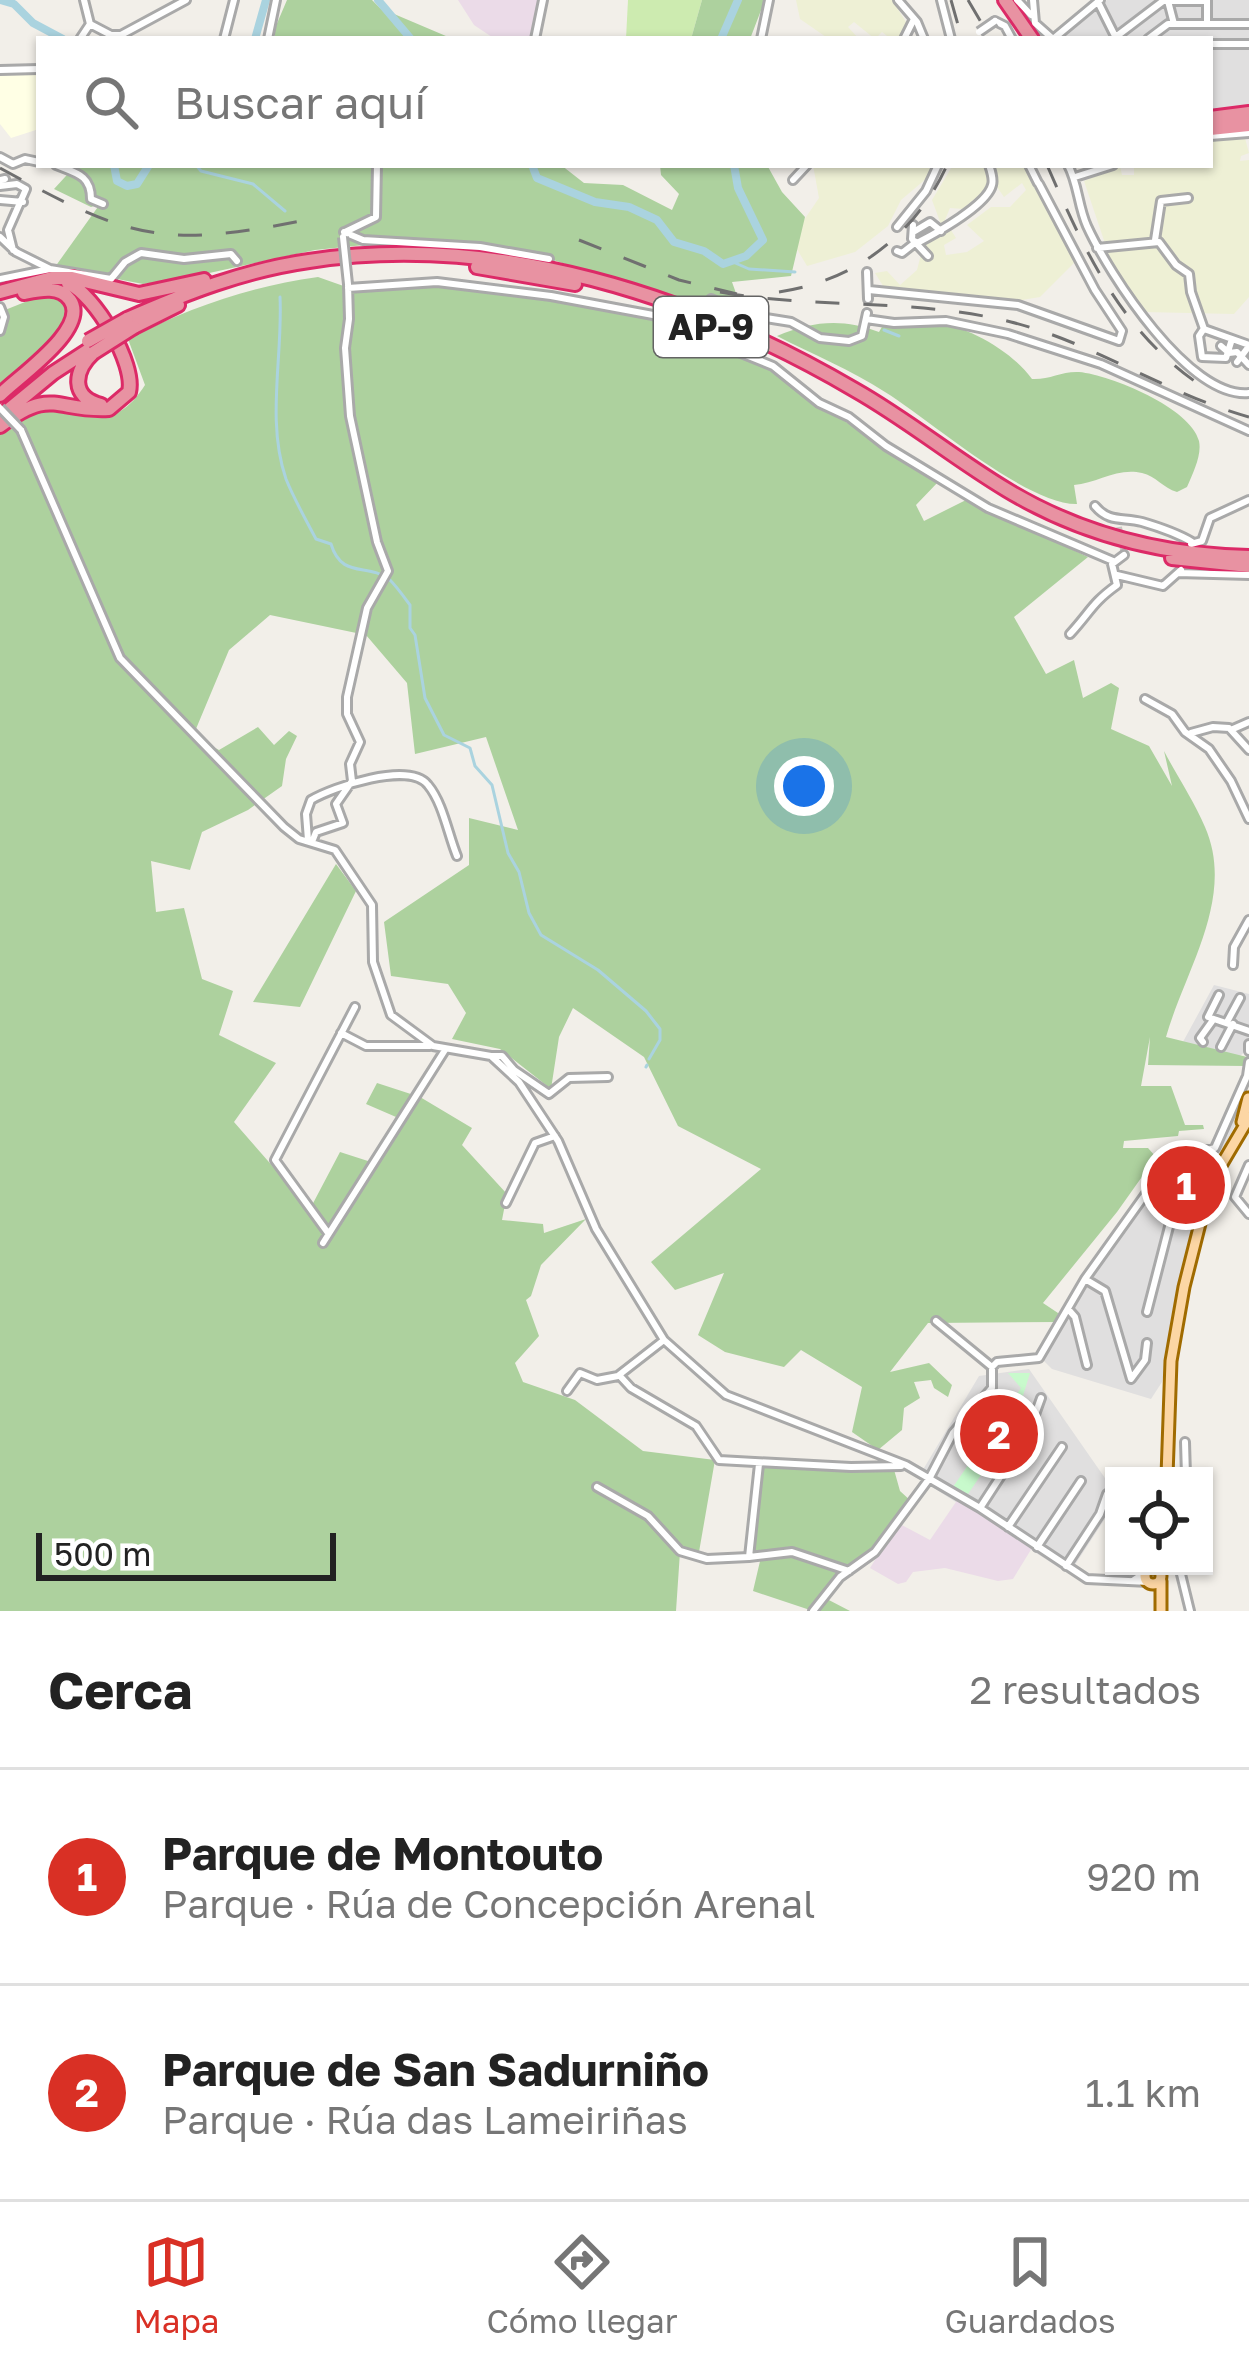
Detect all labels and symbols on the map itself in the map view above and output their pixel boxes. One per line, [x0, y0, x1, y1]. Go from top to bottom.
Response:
road number: AP-9 [654, 297, 768, 357]
your location [774, 756, 834, 816]
pin: 1 [1147, 1140, 1225, 1230]
pin: 2 [960, 1389, 1038, 1479]
scale bar [36, 1527, 336, 1580]

